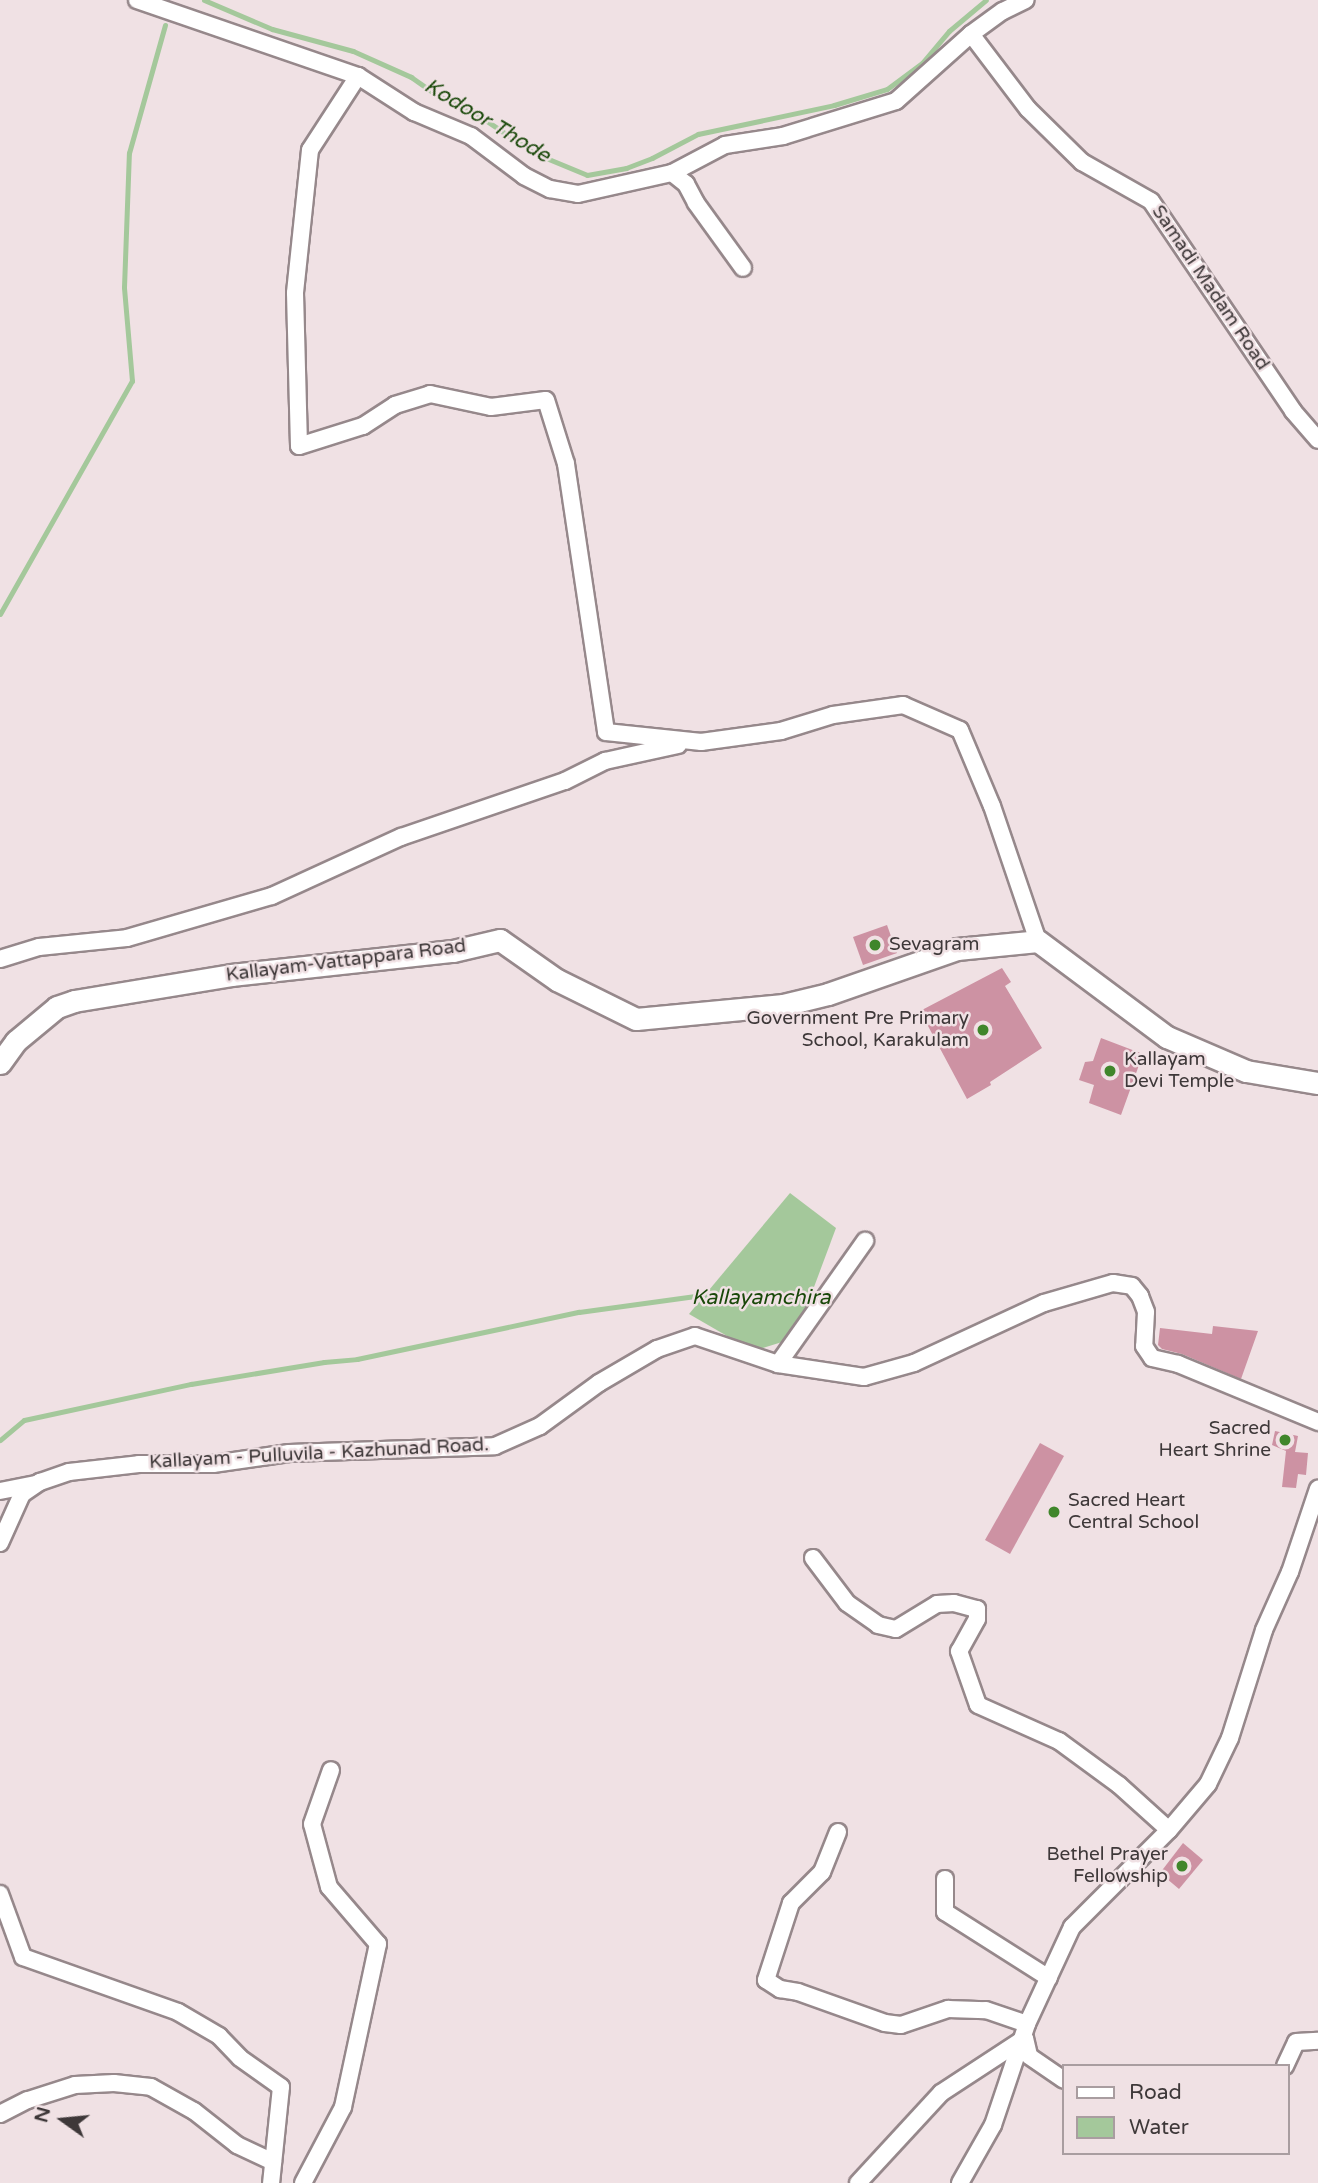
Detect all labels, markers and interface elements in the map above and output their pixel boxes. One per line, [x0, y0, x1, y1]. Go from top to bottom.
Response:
water label: Kodoor Thode [419, 74, 555, 168]
street label: Samadi Madam Road [1146, 201, 1274, 375]
place label: Sevagram [889, 934, 979, 956]
street label: Kallayam-Vattappara Road [225, 935, 467, 987]
marker: Sevagram [867, 937, 883, 953]
place label: Government Pre Primary School, Karakulam [746, 1008, 969, 1052]
marker: Government Pre Primary School, Karakulam [975, 1022, 991, 1038]
place label: Kallayam Devi Temple [1124, 1049, 1234, 1093]
marker: Kallayam Devi Temple [1102, 1063, 1118, 1079]
water label: Kallayamchira [691, 1285, 831, 1311]
place label: Sacred Heart Shrine [1159, 1418, 1271, 1462]
marker: Sacred Heart Shrine [1277, 1432, 1293, 1448]
street label: Kallayam - Pulluvila - Kazhunad Road. [149, 1434, 489, 1474]
place label: Sacred Heart Central School [1068, 1490, 1199, 1534]
marker: Sacred Heart Central School [1046, 1504, 1062, 1520]
place label: Bethel Prayer Fellowship [1046, 1844, 1168, 1888]
marker: Bethel Prayer Fellowship [1174, 1858, 1190, 1874]
legend [1062, 2064, 1290, 2155]
text: Road [1129, 2080, 1182, 2105]
north arrow [28, 2085, 98, 2155]
text: N [30, 2104, 55, 2125]
text: Water [1129, 2115, 1189, 2140]

